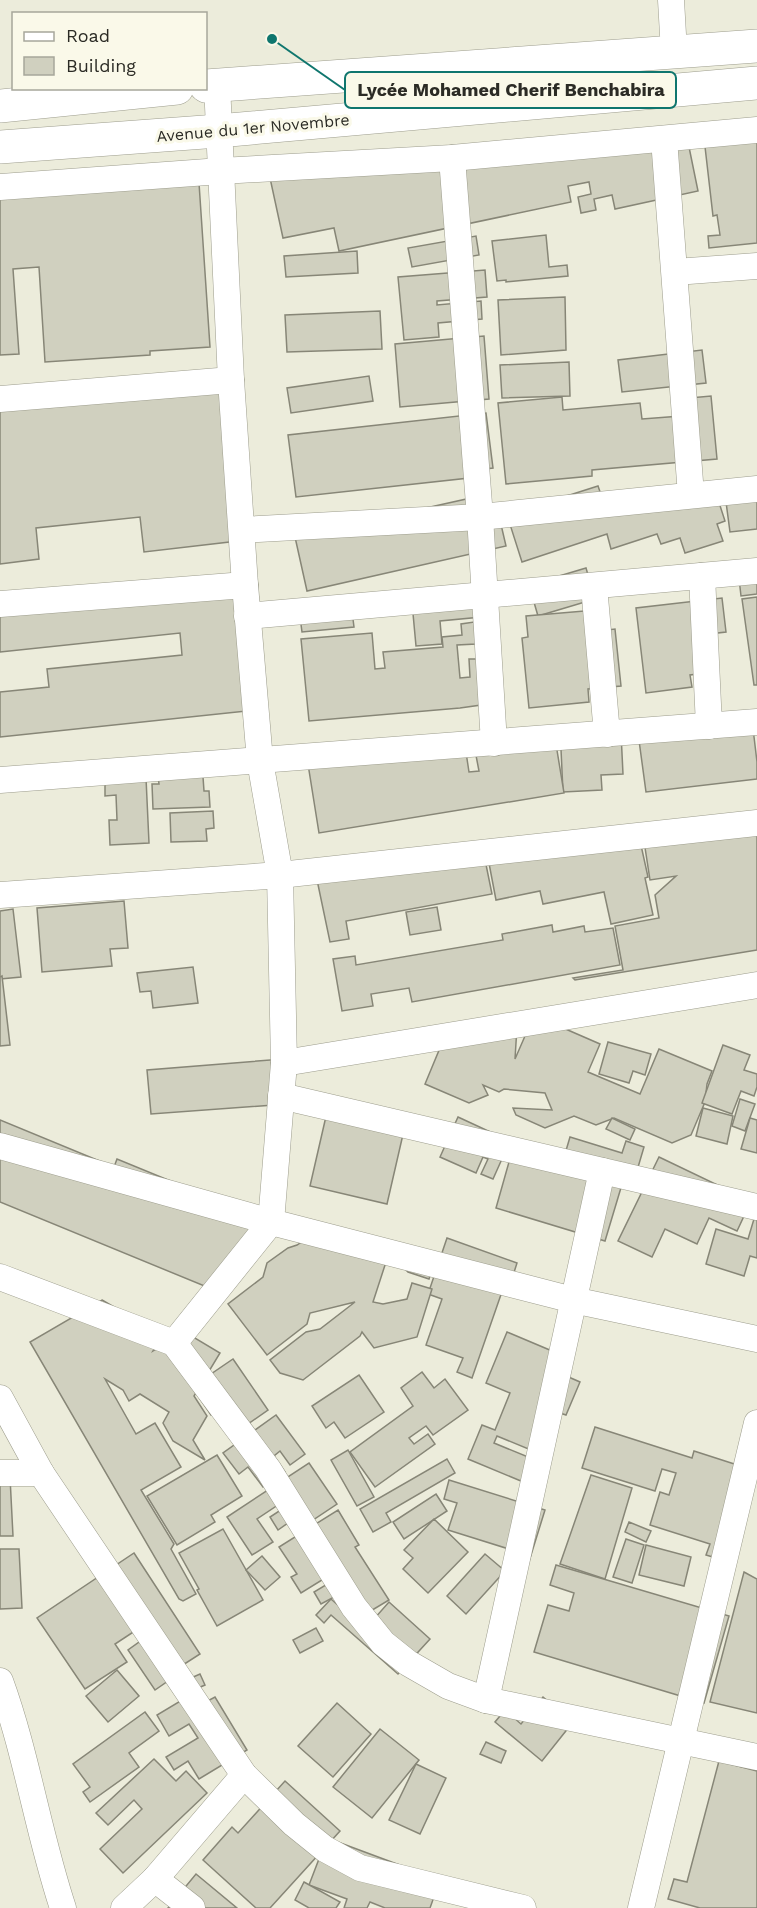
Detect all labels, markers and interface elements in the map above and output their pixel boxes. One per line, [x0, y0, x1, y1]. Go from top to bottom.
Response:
legend [12, 12, 207, 90]
text: Road [66, 25, 110, 46]
text: Building [66, 55, 136, 76]
callout: Lycée Mohamed Cherif Benchabira [345, 72, 676, 108]
text: Lycée Mohamed Cherif Benchabira [357, 79, 665, 100]
street label: Avenue du 1er Novembre [156, 110, 350, 146]

